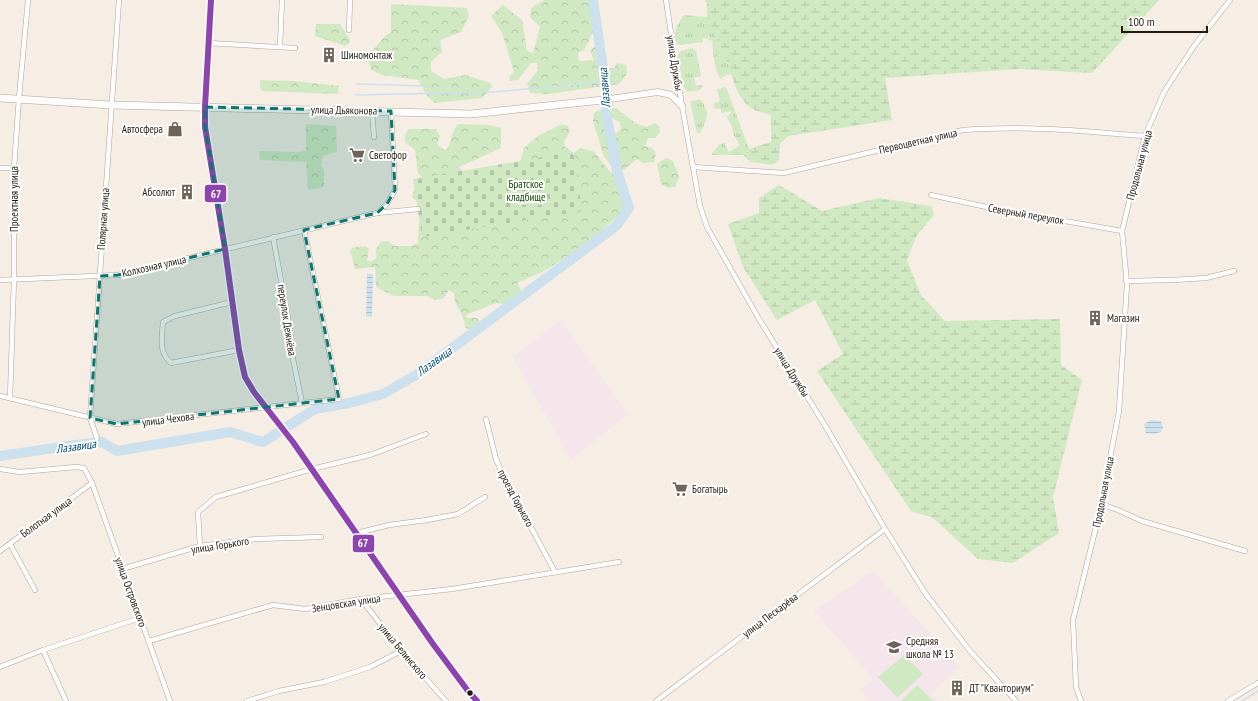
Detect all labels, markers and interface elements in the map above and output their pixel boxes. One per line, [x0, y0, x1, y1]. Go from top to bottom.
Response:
scale bar [1122, 8, 1207, 34]
text: 100 m [1128, 14, 1155, 29]
street label: улица Дружбы [664, 34, 686, 92]
building icon: Шиномонтаж [320, 46, 338, 64]
place label: Шиномонтаж [341, 48, 392, 62]
water label: Лазавица [595, 66, 613, 110]
street label: улица Дьяконова [311, 102, 377, 118]
shop icon: Автосфера [166, 120, 184, 138]
place label: Автосфера [122, 122, 163, 136]
street label: Первоцветная улица [877, 125, 959, 157]
street label: Продольная улица [1123, 129, 1155, 201]
supermarket icon: Светофор [348, 146, 366, 164]
place label: Светофор [369, 148, 407, 162]
street label: Проектная улица [7, 166, 21, 232]
park label: Братское кладбище [507, 177, 546, 204]
building icon: Абсолют [178, 183, 196, 201]
line badge: 67 [204, 184, 227, 203]
place label: Абсолют [142, 185, 175, 199]
street label: Полярная улица [94, 187, 112, 251]
text: 67 [211, 187, 221, 201]
street label: Северный переулок [987, 200, 1066, 228]
street label: Колхозная улица [121, 252, 187, 280]
street label: переулок Дежнёва [274, 283, 300, 357]
building icon: Магазин [1086, 309, 1104, 327]
place label: Магазин [1107, 311, 1140, 325]
water label: Лазавица [413, 342, 456, 379]
street label: улица Дружбы [771, 345, 813, 400]
street label: улица Чехова [141, 409, 195, 429]
water label: Лазавица [54, 436, 98, 456]
street label: Продольная улица [1089, 455, 1117, 529]
street label: проезд Горького [495, 467, 537, 529]
supermarket icon: Богатырь [671, 480, 689, 498]
place label: Богатырь [692, 482, 728, 496]
street label: Болотная улица [17, 494, 75, 540]
street label: улица Горького [190, 533, 250, 556]
line badge: 67 [352, 534, 375, 553]
text: 67 [358, 536, 368, 550]
street label: улица Островского [112, 555, 150, 629]
street label: улица Пескарёва [739, 590, 801, 640]
street label: Зенцовская улица [310, 591, 382, 615]
street label: улица Белинского [375, 620, 431, 682]
place label: Средняя школа № 13 [906, 634, 954, 661]
school or university icon: Средняя школа № 13 [885, 638, 903, 656]
building icon: ДТ "Кванториум" [948, 679, 966, 697]
place label: ДТ "Кванториум" [969, 681, 1034, 695]
unlabelled marker [465, 688, 475, 698]

